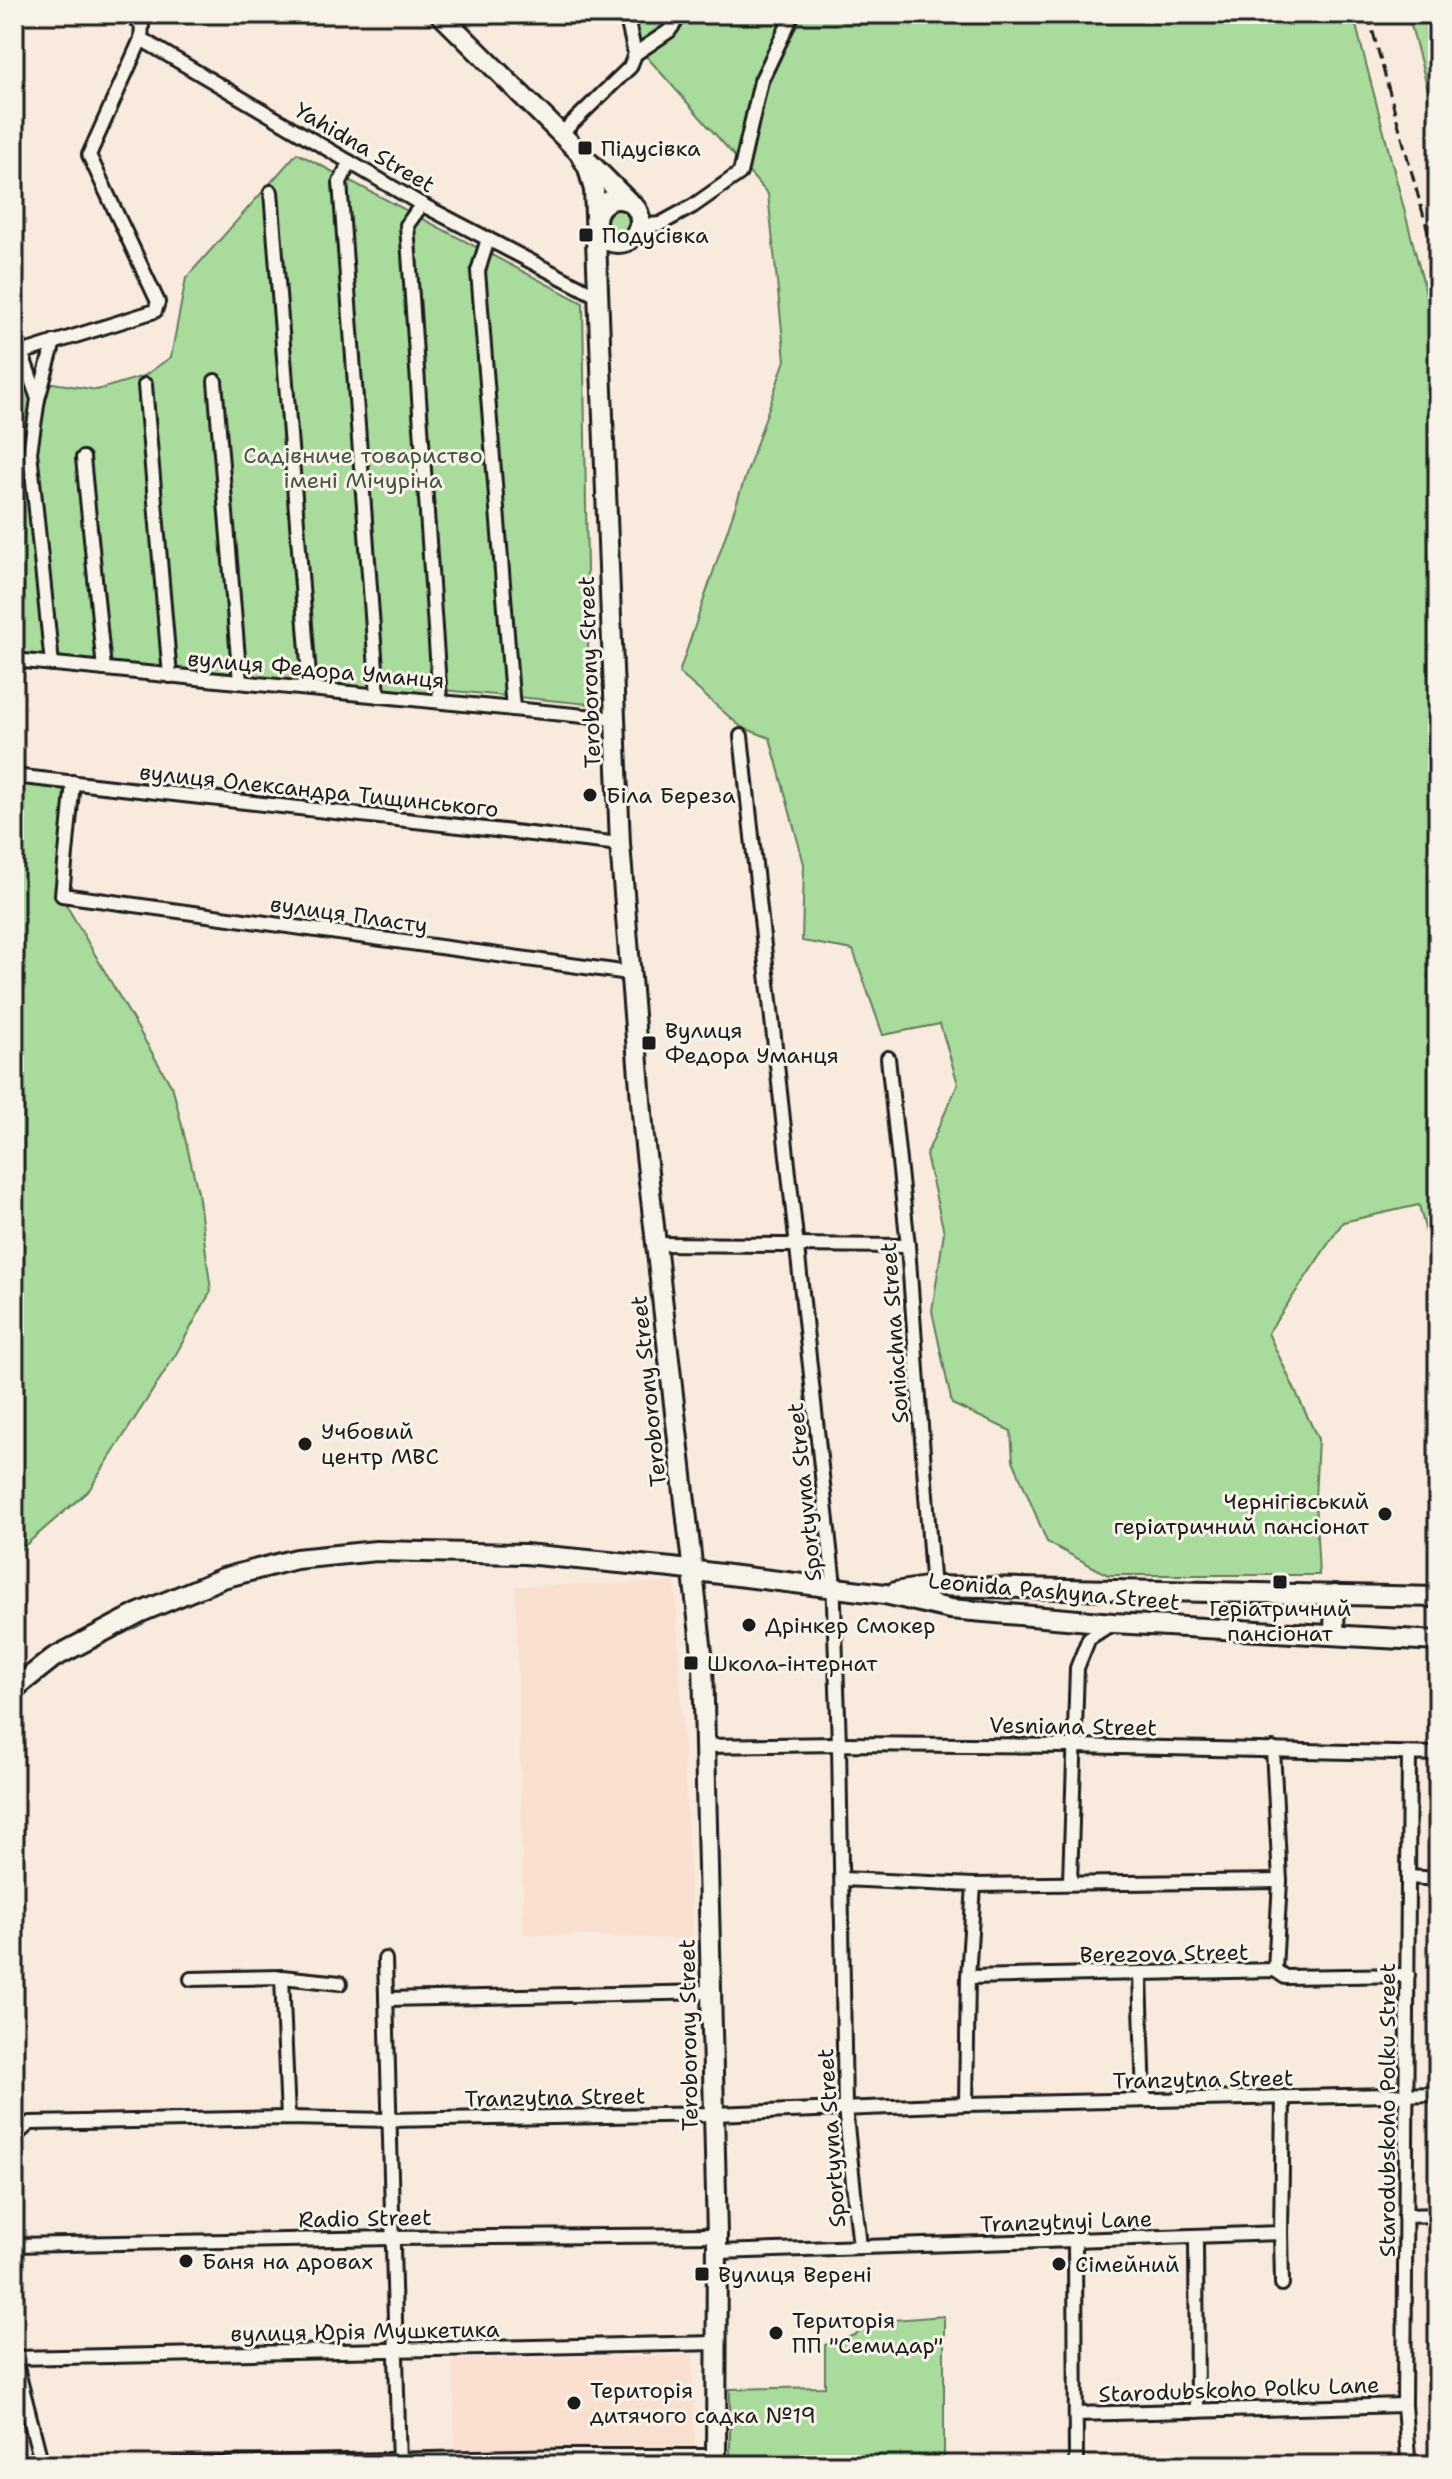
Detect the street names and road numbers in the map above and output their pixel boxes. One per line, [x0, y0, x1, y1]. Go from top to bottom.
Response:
street label: Yahidna Street [289, 96, 440, 199]
street label: Teroborony Street [572, 575, 607, 768]
street label: вулиця Федора Уманця [186, 644, 446, 695]
street label: вулиця Олександра Тищинського [138, 757, 500, 824]
street label: вулиця Пласту [268, 889, 430, 940]
street label: Soniachna Street [874, 1242, 915, 1424]
street label: Teroborony Street [624, 1294, 673, 1488]
street label: Sportyvna Street [781, 1401, 828, 1583]
street label: Leonida Pashyna Street [927, 1566, 1181, 1617]
street label: Vesniana Street [989, 1711, 1157, 1742]
street label: Berezova Street [1079, 1938, 1249, 1969]
street label: Teroborony Street [672, 1939, 705, 2131]
street label: Starodubskoho Polku Street [1373, 1963, 1402, 2257]
street label: Sportyvna Street [811, 2047, 852, 2229]
street label: Tranzytna Street [1112, 2063, 1294, 2096]
street label: Tranzytna Street [464, 2081, 646, 2114]
street label: Radio Street [298, 2203, 432, 2234]
street label: Tranzytnyi Lane [979, 2204, 1153, 2239]
street label: вулиця Юрія Мушкетика [230, 2315, 500, 2348]
street label: Starodubskoho Polku Lane [1098, 2370, 1380, 2409]

